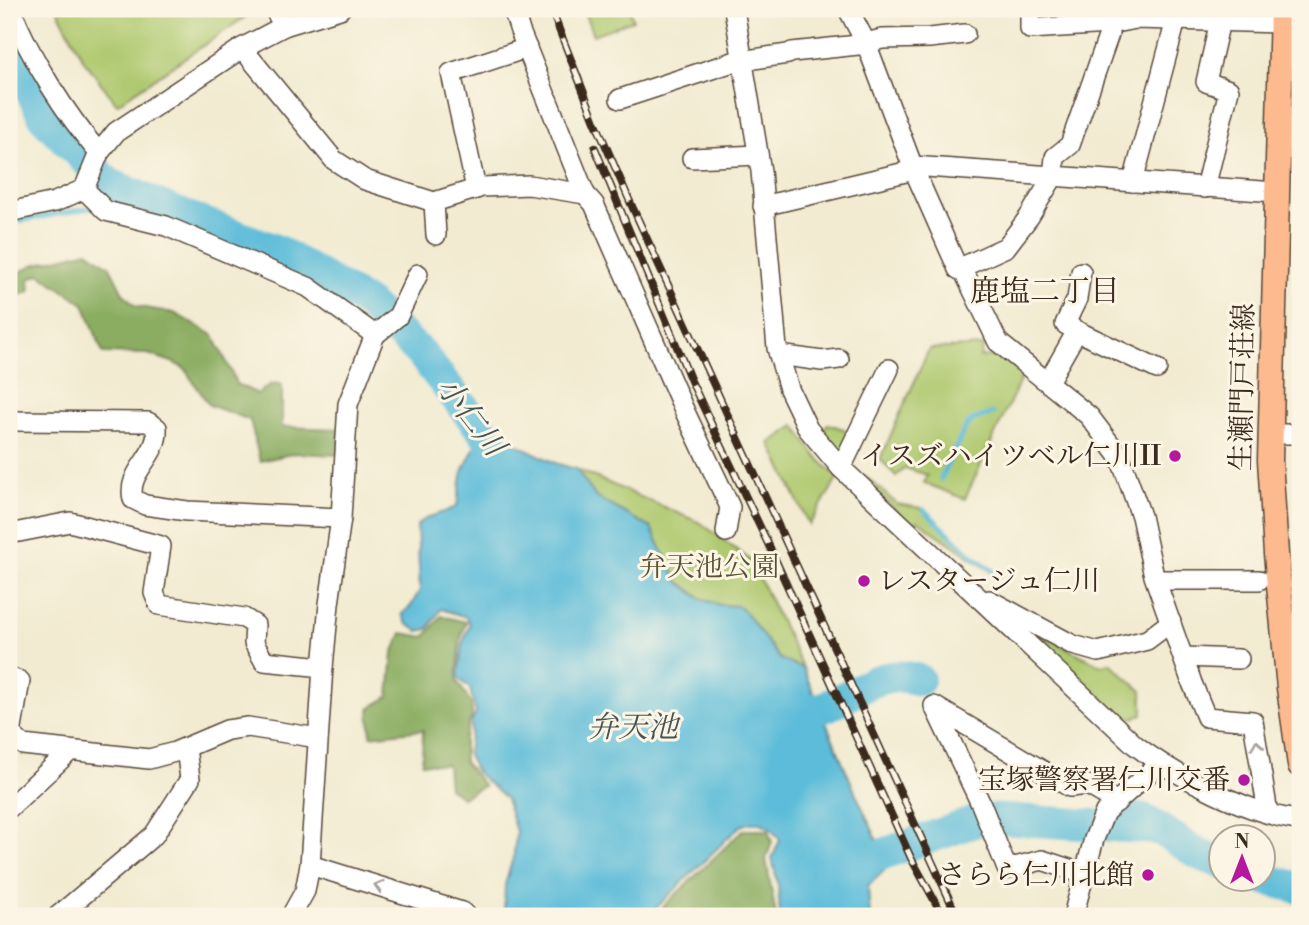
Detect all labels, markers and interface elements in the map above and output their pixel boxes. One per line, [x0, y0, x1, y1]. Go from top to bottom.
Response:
district label: 鹿塩二丁目 [970, 273, 1120, 311]
street label: 生瀬門戸荘線 [1224, 303, 1262, 471]
water label: 小仁川 [427, 370, 515, 467]
place label: イスズハイツベル仁川II [860, 439, 1161, 474]
marker: イスズハイツベル仁川II [1167, 448, 1183, 464]
park label: 弁天池公園 [639, 550, 779, 585]
place label: レスタージュ仁川 [878, 564, 1100, 599]
marker: レスタージュ仁川 [856, 573, 872, 589]
water label: 弁天池 [588, 709, 681, 747]
one-way arrow [1250, 739, 1265, 751]
place label: 宝塚警察署仁川交番 [978, 763, 1230, 798]
marker: 宝塚警察署仁川交番 [1236, 772, 1252, 788]
north arrow [1208, 824, 1278, 894]
text: N [1234, 830, 1250, 854]
place label: さらら仁川北館 [938, 858, 1134, 893]
marker: さらら仁川北館 [1140, 867, 1156, 883]
one-way arrow [373, 880, 385, 895]

